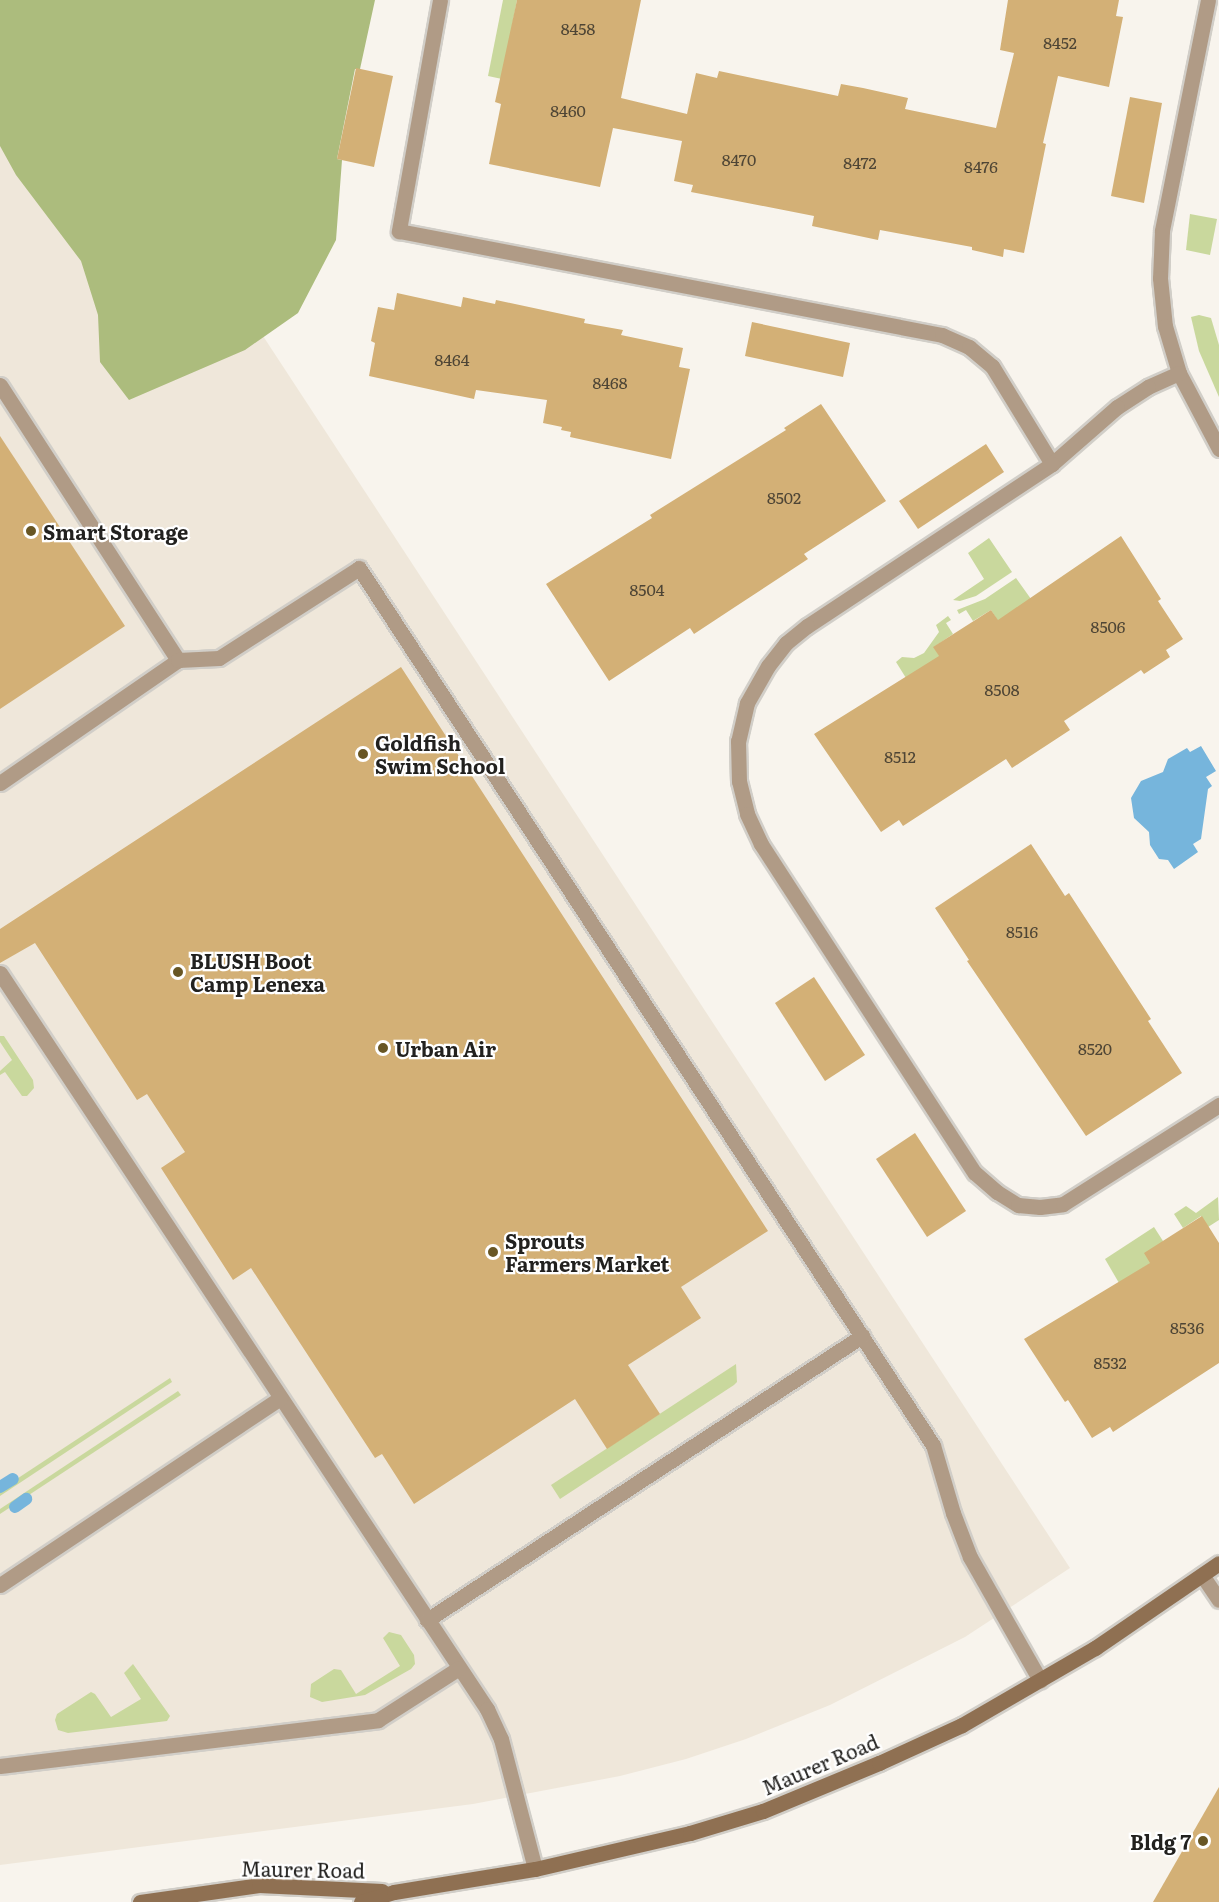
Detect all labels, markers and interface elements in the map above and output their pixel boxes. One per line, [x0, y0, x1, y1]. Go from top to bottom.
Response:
house number: 8458 [561, 18, 595, 38]
house number: 8452 [1043, 32, 1077, 52]
house number: 8460 [550, 100, 586, 120]
house number: 8470 [722, 149, 756, 169]
house number: 8472 [843, 152, 877, 172]
house number: 8476 [964, 156, 998, 176]
house number: 8464 [434, 349, 470, 369]
house number: 8468 [592, 372, 628, 392]
house number: 8502 [767, 487, 801, 507]
place label: Smart Storage [43, 519, 188, 543]
marker: Smart Storage [24, 524, 38, 538]
house number: 8504 [629, 579, 665, 599]
house number: 8506 [1091, 616, 1125, 636]
house number: 8508 [984, 679, 1020, 699]
place label: Goldfish Swim School [375, 730, 505, 777]
house number: 8512 [884, 746, 916, 766]
marker: Goldfish Swim School [356, 747, 370, 761]
house number: 8516 [1006, 921, 1038, 941]
place label: BLUSH Boot Camp Lenexa [190, 948, 325, 995]
marker: BLUSH Boot Camp Lenexa [171, 965, 185, 979]
place label: Urban Air [395, 1036, 496, 1060]
house number: 8520 [1078, 1038, 1112, 1058]
marker: Urban Air [376, 1041, 390, 1055]
place label: Sprouts Farmers Market [505, 1228, 669, 1275]
marker: Sprouts Farmers Market [486, 1245, 500, 1259]
house number: 8536 [1170, 1317, 1204, 1337]
house number: 8532 [1093, 1352, 1127, 1372]
street label: Maurer Road [758, 1729, 882, 1799]
place label: Bldg 7 [1130, 1829, 1191, 1853]
marker: Bldg 7 [1196, 1834, 1210, 1848]
street label: Maurer Road [241, 1856, 365, 1882]

